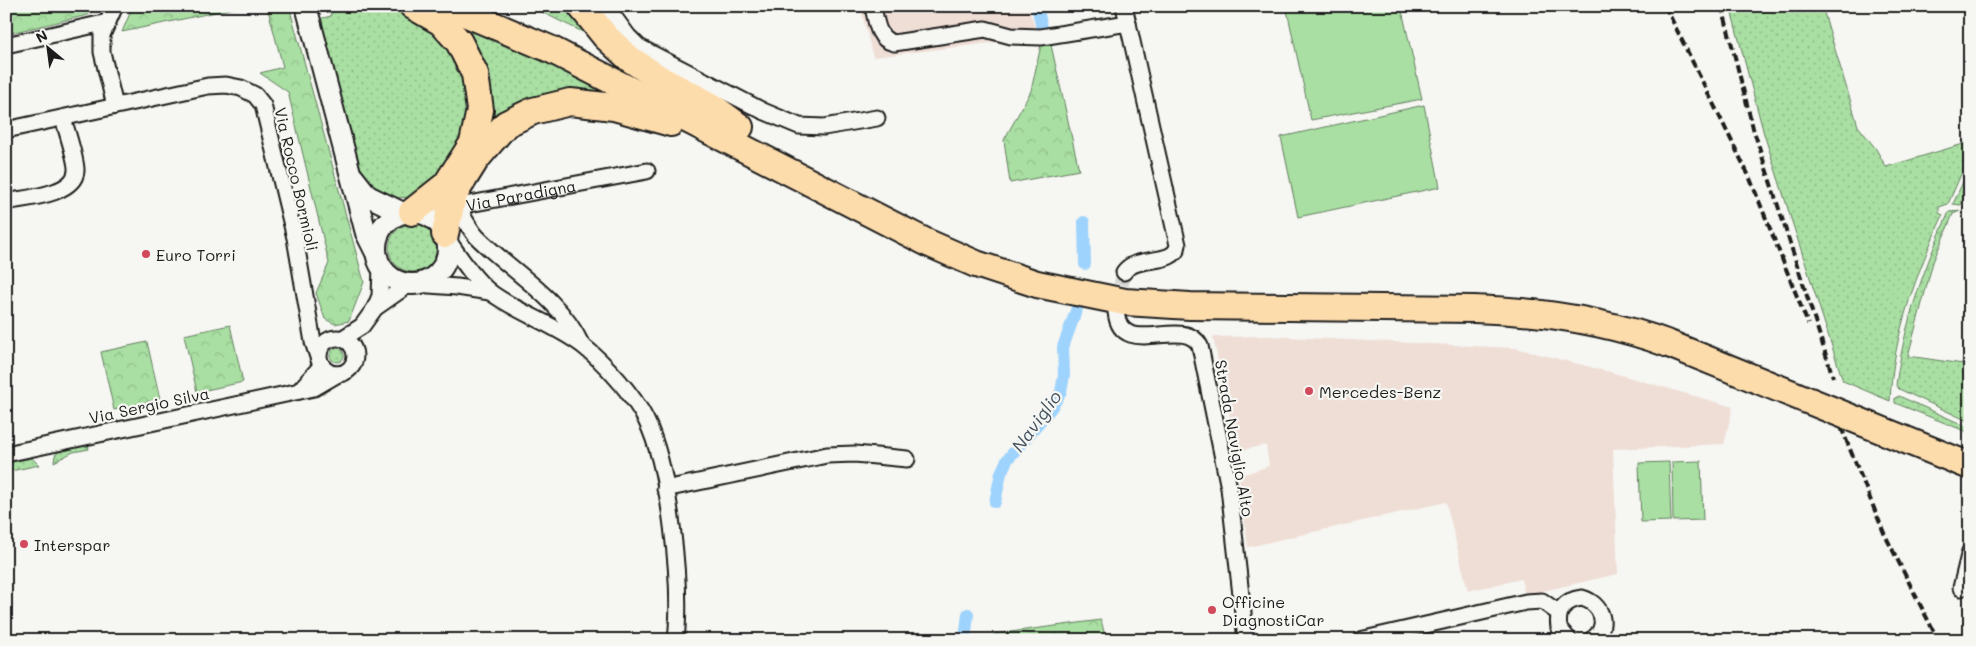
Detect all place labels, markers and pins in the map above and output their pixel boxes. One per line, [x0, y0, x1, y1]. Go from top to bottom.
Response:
place label: Euro Torri [156, 244, 236, 265]
marker: Euro Torri [140, 248, 152, 260]
place label: Mercedes-Benz [1319, 381, 1441, 402]
marker: Mercedes-Benz [1303, 385, 1315, 397]
place label: Interspar [34, 534, 111, 555]
marker: Interspar [18, 538, 30, 550]
place label: Officine DiagnostiCar [1222, 591, 1325, 630]
marker: Officine DiagnostiCar [1206, 604, 1218, 616]

